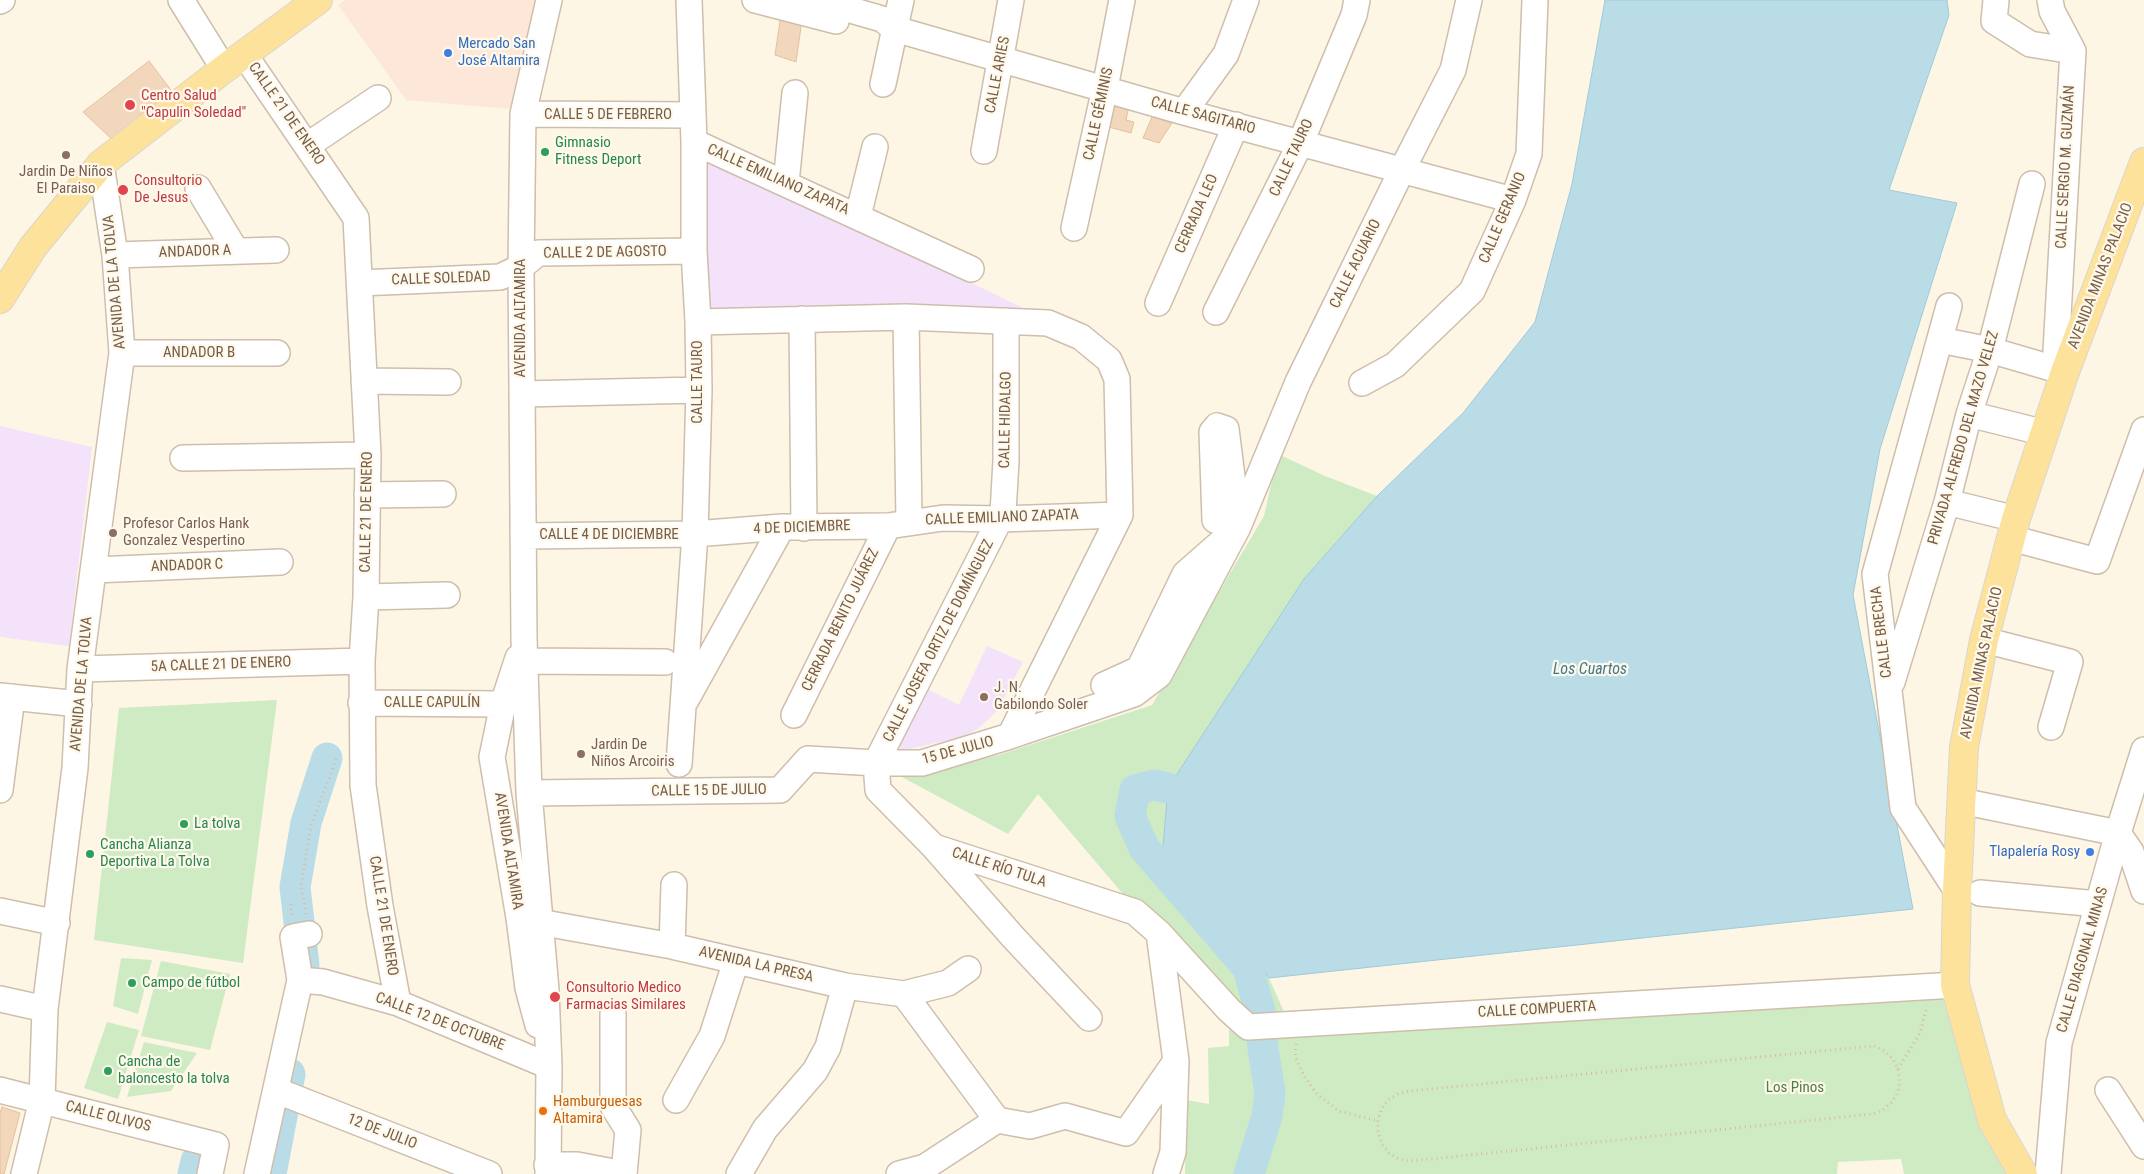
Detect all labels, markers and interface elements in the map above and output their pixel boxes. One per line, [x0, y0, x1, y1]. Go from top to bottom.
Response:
place label: Mercado San José Altamira [458, 35, 540, 70]
street label: CALLE ARIES [982, 35, 1014, 115]
marker: Mercado San José Altamira [442, 47, 454, 59]
street label: CALLE 21 DE ENERO [244, 59, 328, 169]
street label: CALLE GÉMINIS [1080, 66, 1118, 162]
street label: CALLE SERGIO M. GUZMÁN [2053, 85, 2079, 249]
place label: Centro Salud "Capulin Soledad" [141, 87, 246, 122]
street label: CALLE SAGITARIO [1149, 93, 1257, 139]
marker: Centro Salud "Capulin Soledad" [123, 98, 137, 112]
street label: CALLE 5 DE FEBRERO [544, 106, 672, 124]
street label: CALLE TAURO [1266, 116, 1318, 200]
place label: Gimnasio Fitness Deport [555, 134, 641, 169]
street label: CALLE EMILIANO ZAPATA [704, 141, 852, 219]
marker: Gimnasio Fitness Deport [539, 146, 551, 158]
marker: Jardin De Niños El Paraiso [60, 149, 72, 161]
place label: Jardin De Niños El Paraiso [19, 163, 113, 198]
street label: CALLE GERANIO [1476, 170, 1530, 266]
place label: Consultorio De Jesus [134, 172, 202, 207]
street label: CERRADA LEO [1172, 172, 1222, 256]
marker: Consultorio De Jesus [116, 183, 130, 197]
street label: AVENIDA MINAS PALACIO [2065, 200, 2137, 352]
street label: AVENIDA DE LA TOLVA [100, 214, 130, 350]
street label: CALLE ACUARIO [1327, 216, 1385, 312]
street label: ANDADOR A [158, 242, 232, 262]
street label: CALLE 2 DE AGOSTO [543, 243, 667, 263]
street label: AVENIDA ALTAMIRA [512, 259, 530, 377]
street label: CALLE SOLEDAD [391, 268, 491, 290]
street label: PRIVADA ALFREDO DEL MAZO VELEZ [1925, 329, 2003, 547]
street label: CALLE TAURO [689, 340, 707, 424]
street label: ANDADOR B [163, 344, 235, 362]
street label: CALLE HIDALGO [996, 371, 1016, 469]
street label: CALLE 21 DE ENERO [357, 451, 377, 573]
street label: CALLE EMILIANO ZAPATA [925, 506, 1079, 530]
place label: Profesor Carlos Hank Gonzalez Vespertino [123, 515, 249, 550]
street label: 4 DE DICIEMBRE [753, 517, 851, 539]
street label: CALLE 4 DE DICIEMBRE [539, 526, 679, 544]
marker: Profesor Carlos Hank Gonzalez Vespertino [107, 527, 119, 539]
street label: CALLE JOSEFA ORTIZ DE DOMÍNGUEZ [880, 537, 998, 745]
street label: CERRADA BENITO JUÁREZ [798, 546, 884, 694]
street label: ANDADOR C [150, 556, 224, 576]
street label: CALLE BRECHA [1867, 585, 1897, 679]
street label: AVENIDA MINAS PALACIO [1957, 585, 2007, 741]
street label: AVENIDA DE LA TOLVA [67, 616, 97, 752]
street label: 5A CALLE 21 DE ENERO [150, 654, 292, 676]
water label: Los Cuartos [1553, 660, 1627, 680]
place label: J. N. Gabilondo Soler [994, 679, 1088, 714]
marker: J. N. Gabilondo Soler [978, 691, 990, 703]
street label: CALLE CAPULÍN [384, 694, 480, 712]
street label: 15 DE JULIO [920, 733, 996, 769]
place label: Jardin De Niños Arcoiris [591, 736, 675, 771]
marker: Jardin De Niños Arcoiris [575, 748, 587, 760]
street label: CALLE 15 DE JULIO [651, 781, 767, 801]
street label: AVENIDA ALTAMIRA [490, 791, 526, 911]
place label: La tolva [194, 815, 241, 833]
marker: La tolva [178, 818, 190, 830]
place label: Cancha Alianza Deportiva La Tolva [100, 836, 210, 871]
place label: Tlapalería Rosy [1989, 843, 2080, 861]
street label: CALLE RÍO TULA [949, 844, 1049, 892]
marker: Tlapalería Rosy [2084, 846, 2096, 858]
marker: Cancha Alianza Deportiva La Tolva [84, 848, 96, 860]
street label: CALLE 21 DE ENERO [365, 855, 401, 977]
street label: CALLE DIAGONAL MINAS [2054, 885, 2112, 1035]
street label: AVENIDA LA PRESA [697, 943, 815, 987]
place label: Campo de fútbol [142, 974, 240, 992]
marker: Campo de fútbol [126, 977, 138, 989]
place label: Consultorio Medico Farmacias Similares [566, 979, 686, 1014]
street label: CALLE 12 DE OCTUBRE [373, 989, 507, 1055]
marker: Consultorio Medico Farmacias Similares [548, 990, 562, 1004]
street label: CALLE COMPUERTA [1477, 998, 1597, 1022]
place label: Cancha de baloncesto la tolva [118, 1053, 230, 1088]
marker: Cancha de baloncesto la tolva [102, 1065, 114, 1077]
park label: Los Pinos [1766, 1079, 1824, 1097]
place label: Hamburguesas Altamira [553, 1093, 642, 1128]
street label: CALLE OLIVOS [63, 1098, 153, 1136]
marker: Hamburguesas Altamira [537, 1105, 549, 1117]
street label: 12 DE JULIO [345, 1110, 419, 1154]

